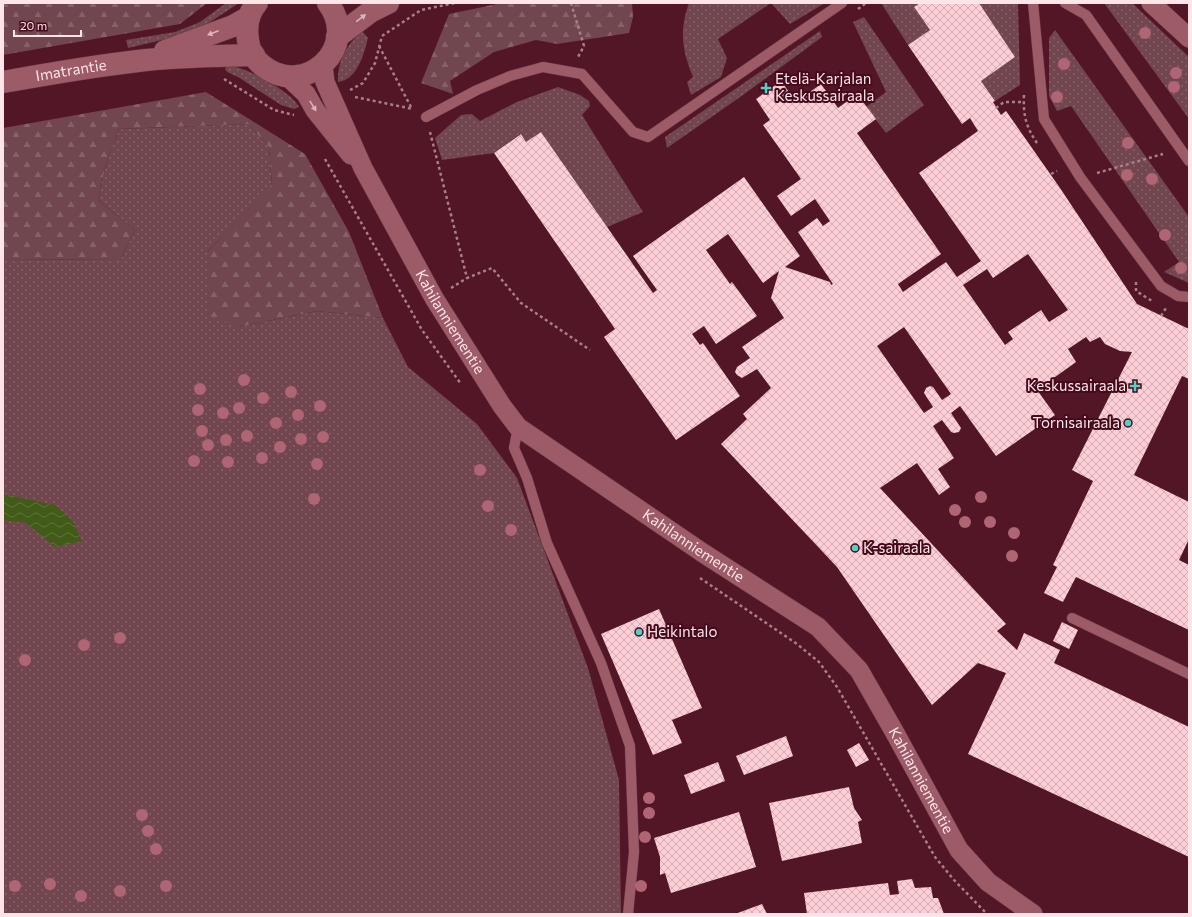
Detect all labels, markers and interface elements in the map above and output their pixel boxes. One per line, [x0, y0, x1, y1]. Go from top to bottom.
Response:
scale bar [14, 12, 81, 38]
one-way arrow [356, 14, 367, 22]
text: 20 m [20, 18, 47, 32]
one-way arrow [207, 31, 219, 37]
street label: Imatrantie [34, 55, 108, 84]
place label: Etelä-Karjalan Keskussairaala [775, 69, 874, 104]
marker: Etelä-Karjalan Keskussairaala [760, 82, 772, 94]
one-way arrow [309, 100, 316, 112]
street label: Kahilanniementie [412, 266, 489, 377]
place label: Keskussairaala [1027, 376, 1126, 394]
marker: Keskussairaala [1129, 380, 1141, 392]
place label: Tornisairaala [1032, 413, 1120, 431]
marker: Tornisairaala [1123, 418, 1133, 428]
street label: Kahilanniementie [639, 505, 748, 585]
place label: K-sairaala [863, 538, 930, 556]
marker: K-sairaala [850, 543, 860, 553]
place label: Heikintalo [647, 622, 717, 640]
marker: Heikintalo [634, 627, 644, 637]
street label: Kahilanniementie [885, 724, 958, 836]

